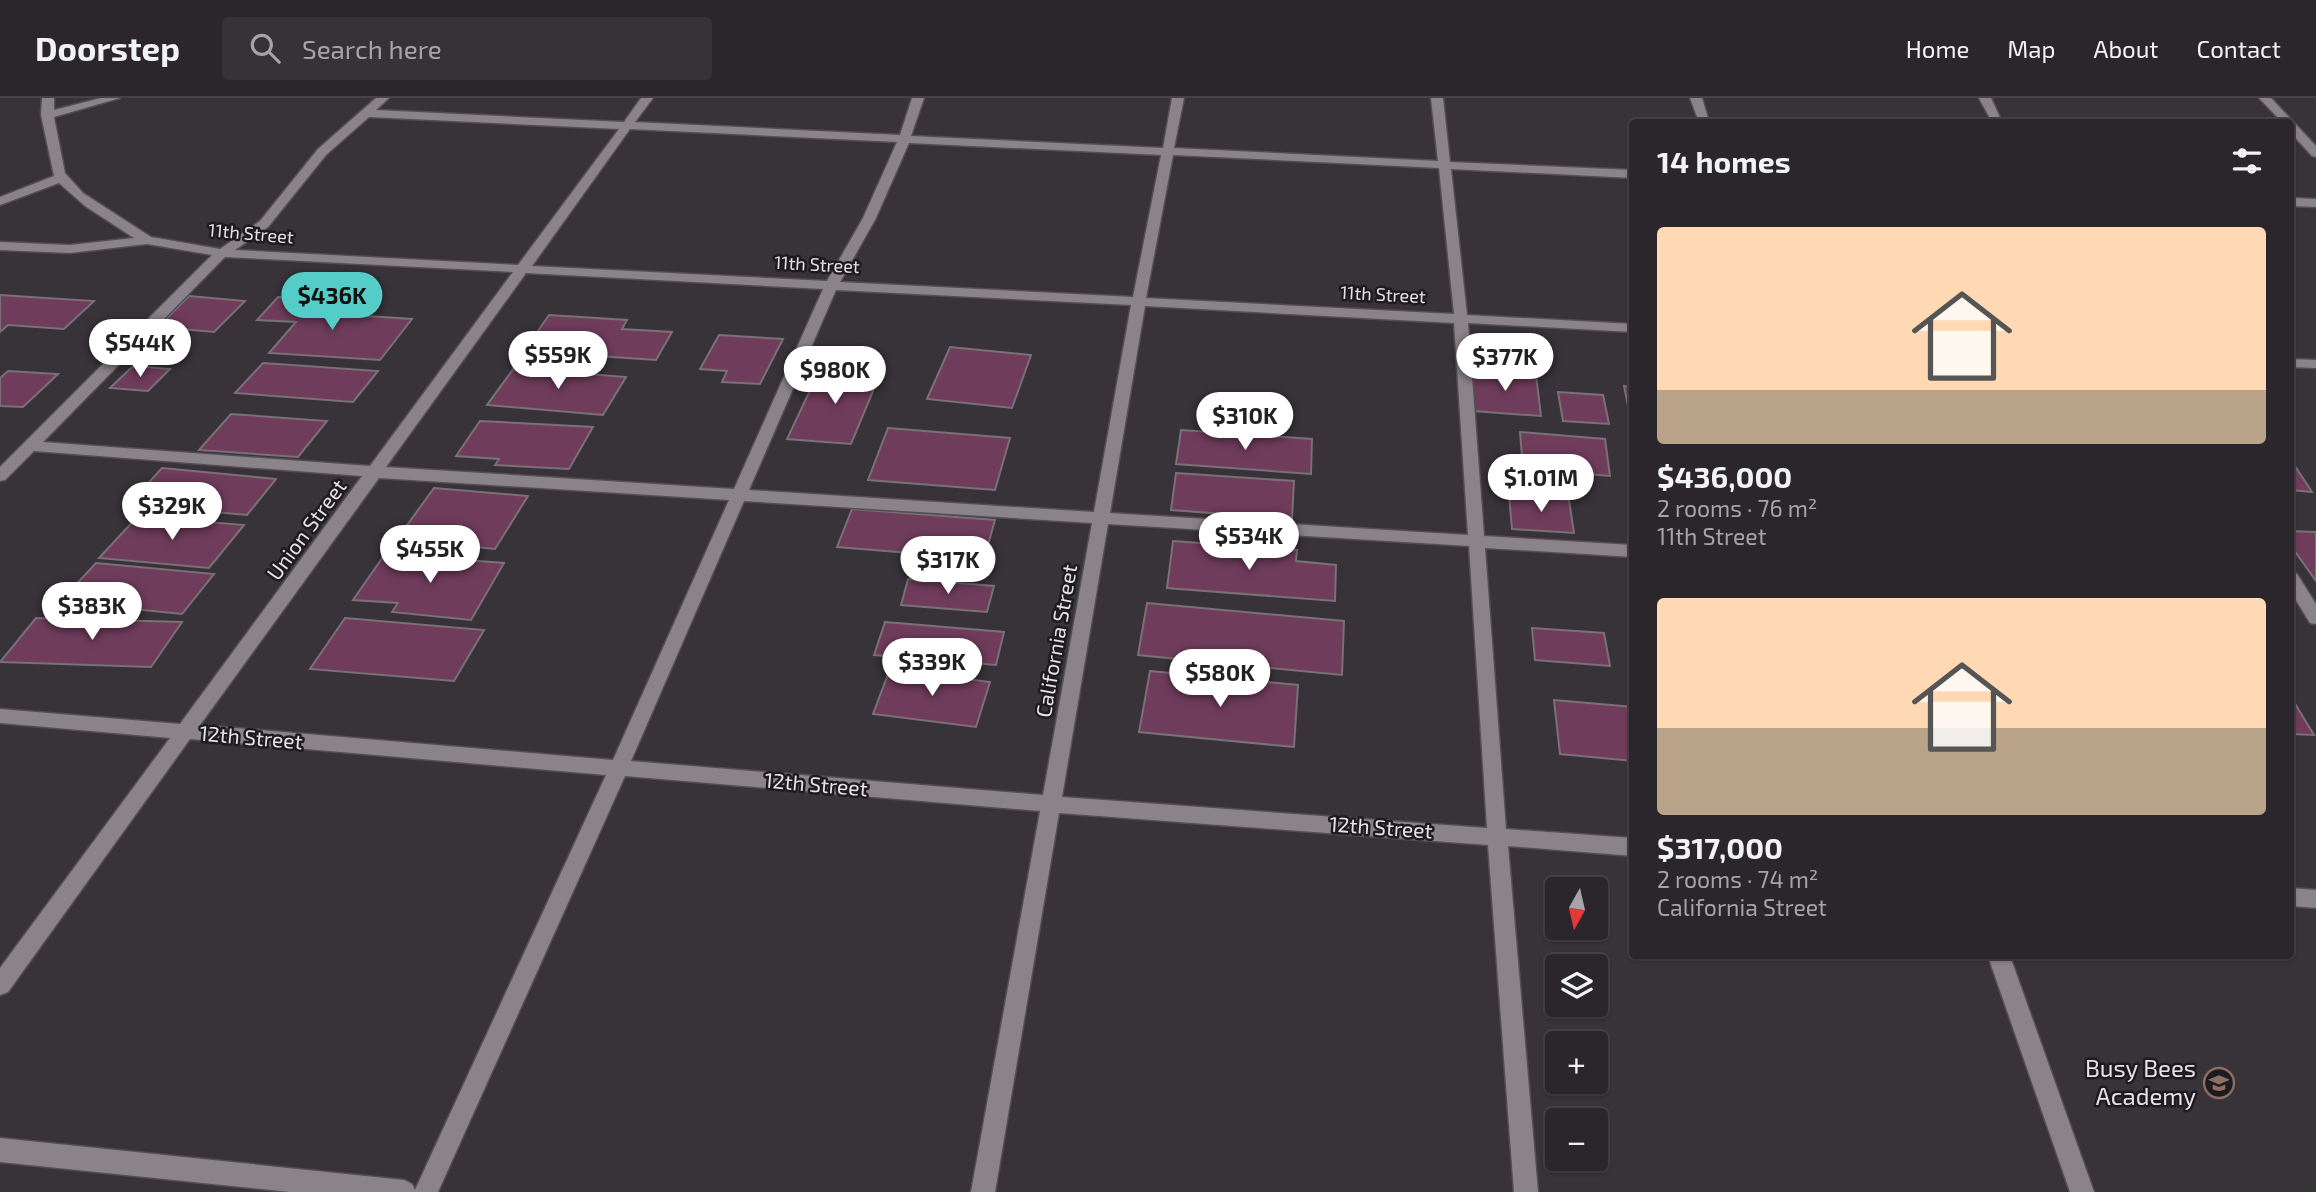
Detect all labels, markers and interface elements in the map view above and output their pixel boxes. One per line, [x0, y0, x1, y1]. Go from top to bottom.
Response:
search box [222, 17, 712, 80]
text: Doorstep [35, 28, 180, 68]
icon: search [246, 29, 284, 67]
text: Search here [302, 33, 442, 64]
text: Home [1906, 34, 1969, 63]
text: Map [2007, 34, 2055, 63]
text: About [2093, 34, 2159, 63]
text: Contact [2197, 34, 2281, 63]
icon: filters [2228, 142, 2266, 180]
text: 14 homes [1657, 143, 1791, 179]
street label: 11th Street [207, 218, 295, 248]
street label: 11th Street [774, 251, 861, 277]
pin: $436K [283, 272, 381, 332]
icon: home [1899, 273, 2025, 399]
text: $436K [297, 281, 367, 309]
street label: 11th Street [1340, 281, 1427, 307]
pin: $544K [91, 320, 189, 379]
text: $544K [105, 328, 175, 356]
pin: $559K [509, 331, 607, 391]
pin: $377K [1456, 334, 1554, 393]
text: $559K [525, 340, 591, 368]
text: $377K [1472, 342, 1538, 370]
pin: $980K [786, 346, 884, 406]
text: $980K [800, 355, 870, 383]
pin: $310K [1196, 392, 1294, 452]
text: $310K [1212, 401, 1278, 429]
pin: $1.01M [1484, 454, 1598, 514]
text: $436,000 [1657, 458, 1792, 494]
text: $1.01M [1504, 463, 1578, 491]
street label: Union Street [261, 474, 351, 584]
pin: $329K [123, 482, 221, 542]
text: $329K [138, 491, 206, 519]
text: 2 rooms · 76 m² [1657, 494, 1817, 522]
pin: $534K [1200, 512, 1298, 572]
text: $534K [1215, 521, 1283, 549]
text: 11th Street [1657, 522, 1766, 550]
pin: $455K [381, 526, 479, 585]
text: $455K [396, 534, 464, 562]
pin: $317K [899, 536, 997, 596]
text: $317K [916, 545, 980, 573]
street label: California Street [1030, 562, 1081, 719]
pin: $383K [43, 582, 141, 642]
text: $383K [58, 591, 126, 619]
pin: $339K [883, 638, 981, 698]
icon: home [1899, 644, 2025, 770]
text: $339K [898, 647, 966, 675]
pin: $580K [1171, 650, 1269, 709]
text: $580K [1185, 658, 1255, 686]
street label: 12th Street [199, 720, 304, 753]
street label: 12th Street [764, 767, 869, 800]
street label: 12th Street [1329, 810, 1434, 843]
text: $317,000 [1657, 829, 1783, 865]
text: 2 rooms · 74 m² [1657, 865, 1818, 893]
north arrow [1545, 877, 1608, 940]
map controls [1545, 877, 1608, 1171]
text: California Street [1657, 893, 1827, 921]
button: layers [1545, 954, 1608, 1017]
button: + [1545, 1031, 1608, 1094]
place label: Busy Bees Academy [2085, 1053, 2196, 1110]
school or university icon: Busy Bees Academy [2202, 1066, 2236, 1100]
button: − [1545, 1108, 1608, 1171]

